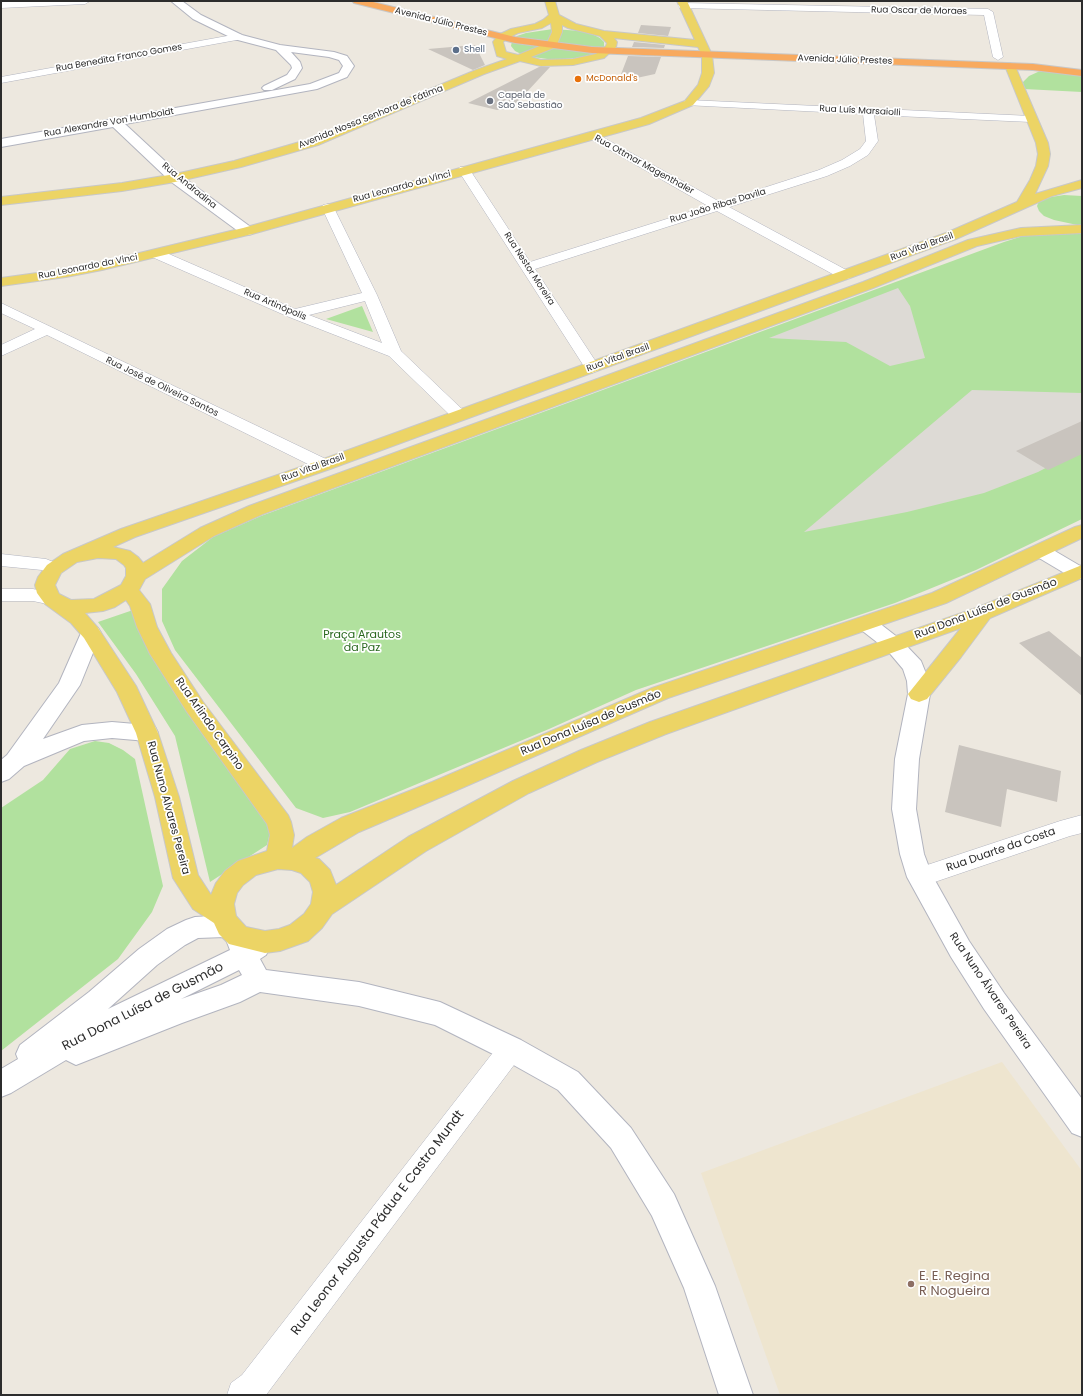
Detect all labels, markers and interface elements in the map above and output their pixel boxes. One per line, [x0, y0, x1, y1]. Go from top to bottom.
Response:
street label: Avenida Júlio Prestes [394, 5, 488, 39]
street label: Rua Oscar de Moraes [871, 5, 967, 17]
street label: Rua Benedita Franco Gomes [55, 42, 183, 74]
marker: Shell [451, 45, 461, 55]
place label: Shell [464, 45, 485, 55]
street label: Avenida Júlio Prestes [797, 53, 893, 67]
marker: McDonald's [573, 74, 583, 84]
place label: McDonald's [586, 74, 638, 84]
street label: Avenida Nossa Senhora de Fátima [297, 83, 445, 151]
place label: Capela de São Sebastião [498, 91, 563, 112]
marker: Capela de São Sebastião [485, 96, 495, 106]
street label: Rua Luís Marsaiolli [819, 103, 901, 119]
street label: Rua Alexandre Von Humboldt [43, 106, 175, 140]
street label: Rua Ottmar Magenthaler [592, 133, 696, 197]
street label: Rua Andradina [159, 161, 219, 211]
street label: Rua Leonardo da Vinci [352, 169, 452, 205]
street label: Rua João Ribas Davila [669, 186, 767, 226]
street label: Rua Nestor Moreira [501, 230, 557, 308]
street label: Rua Vital Brasil [889, 231, 955, 263]
street label: Rua Leonardo da Vinci [38, 252, 138, 282]
street label: Rua Artinópolis [242, 287, 308, 323]
street label: Rua Vital Brasil [585, 342, 651, 374]
street label: Rua José de Oliveira Santos [104, 355, 220, 419]
street label: Rua Vital Brasil [280, 452, 346, 484]
street label: Rua Dona Luísa de Gusmão [913, 576, 1059, 642]
park label: Praça Arautos da Paz [323, 628, 401, 654]
street label: Rua Arlindo Carpino [172, 675, 246, 773]
street label: Rua Dona Luísa de Gusmão [519, 687, 663, 759]
street label: Rua Nuno Alvares Pereira [144, 740, 192, 876]
street label: Rua Duarte da Costa [945, 825, 1057, 875]
street label: Rua Nuno Álvares Pereira [946, 930, 1034, 1052]
street label: Rua Dona Luísa de Gusmão [60, 959, 226, 1055]
street label: Rua Leonor Augusta Pádua E Castro Mundt [288, 1107, 468, 1339]
place label: E. E. Regina R Nogueira [919, 1269, 990, 1300]
marker: E. E. Regina R Nogueira [906, 1279, 916, 1289]

